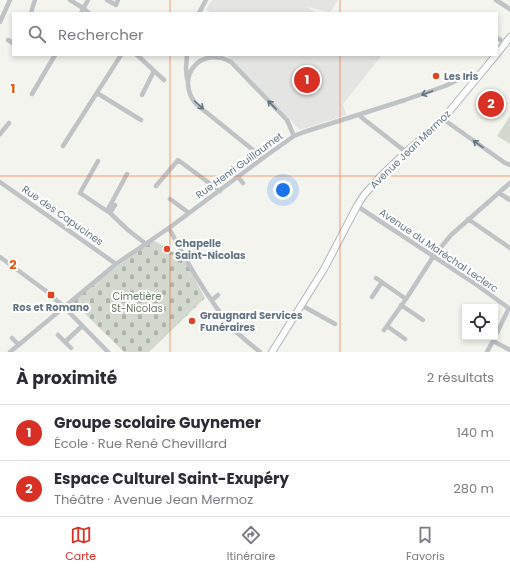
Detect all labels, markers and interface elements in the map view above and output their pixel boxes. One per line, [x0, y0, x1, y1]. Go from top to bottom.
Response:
search box [12, 12, 498, 56]
icon: search [26, 23, 48, 45]
text: Rechercher [58, 24, 144, 45]
pin: 1 [294, 65, 320, 95]
place label: Les Iris [444, 69, 479, 84]
marker: Les Iris [431, 71, 441, 81]
text: 1 [11, 79, 15, 98]
one-way arrow [421, 89, 433, 97]
pin: 2 [478, 89, 504, 119]
one-way arrow [267, 100, 277, 110]
one-way arrow [194, 101, 205, 110]
street label: Avenue Jean Mermoz [367, 106, 454, 192]
street label: Rue Henri Guillaumet [193, 128, 286, 202]
one-way arrow [472, 140, 483, 148]
your location [273, 180, 293, 200]
street label: Rue des Capucines [19, 182, 106, 249]
street label: Avenue du Maréchal Leclerc [376, 205, 501, 296]
place label: Chapelle Saint-Nicolas [175, 236, 246, 263]
marker: Chapelle Saint-Nicolas [162, 244, 172, 254]
text: 2 [9, 255, 17, 274]
park label: Cimetière St-Nicolas [111, 289, 163, 316]
marker: Ros et Romano [46, 290, 56, 300]
place label: Ros et Romano [13, 300, 90, 315]
map controls [462, 304, 498, 340]
button: locate [462, 304, 498, 340]
place label: Graugnard Services Funéraires [200, 308, 303, 335]
marker: Graugnard Services Funéraires [187, 316, 197, 326]
text: À proximité [16, 366, 117, 390]
text: 2 résultats [427, 368, 494, 387]
text: Groupe scolaire Guynemer [54, 412, 261, 433]
text: 1 [27, 423, 31, 442]
text: 140 m [457, 423, 494, 442]
text: École · Rue René Chevillard [54, 434, 227, 453]
text: Espace Culturel Saint-Exupéry [54, 468, 289, 489]
text: 2 [25, 479, 33, 498]
text: 280 m [453, 479, 494, 498]
text: Théâtre · Avenue Jean Mermoz [54, 490, 253, 509]
tab: Carte [65, 524, 96, 565]
tab: Itinéraire [227, 524, 275, 565]
tab: Favoris [406, 524, 445, 565]

